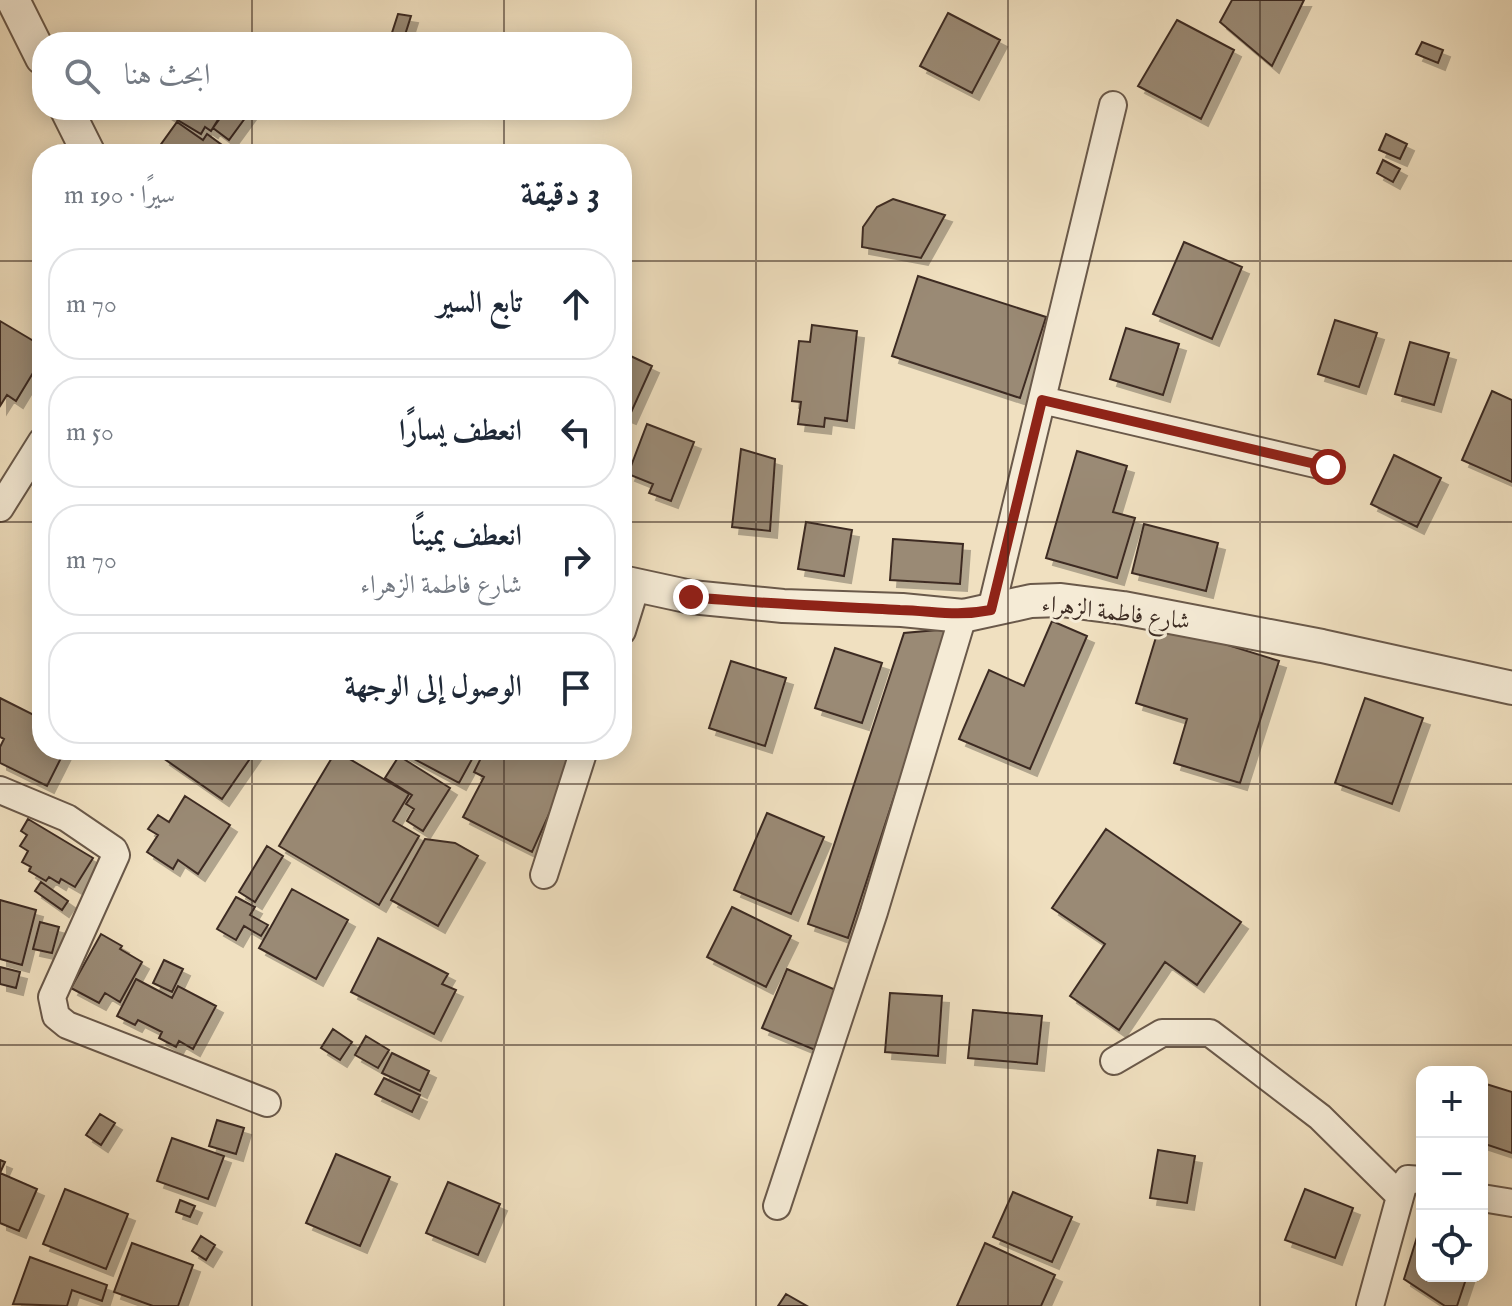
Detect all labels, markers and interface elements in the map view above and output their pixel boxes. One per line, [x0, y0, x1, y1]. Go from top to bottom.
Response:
search box [32, 32, 632, 120]
icon: search [60, 54, 104, 98]
text: ابحث هنا [124, 57, 211, 95]
text: 3 دقيقة [521, 173, 600, 216]
text: سيرًا · 190 m [64, 179, 175, 212]
icon: ahead [554, 282, 598, 326]
text: تابع السير [437, 285, 522, 323]
text: 70 m [66, 288, 117, 321]
icon: left [554, 410, 598, 454]
text: انعطف يسارًا [399, 413, 522, 451]
text: 50 m [66, 416, 114, 449]
route start [1310, 449, 1346, 485]
text: انعطف يمينًا [411, 518, 522, 556]
icon: right [554, 538, 598, 582]
text: 70 m [66, 544, 117, 577]
text: شارع فاطمة الزهراء [360, 569, 522, 602]
route end [673, 579, 709, 615]
street label: شارع فاطمة الزهراء [1039, 589, 1192, 641]
icon: arrive [554, 666, 598, 710]
text: الوصول إلى الوجهة [345, 669, 522, 707]
map controls [1416, 1066, 1488, 1282]
button: + [1416, 1066, 1488, 1138]
button: − [1416, 1138, 1488, 1210]
button: locate [1416, 1210, 1488, 1282]

